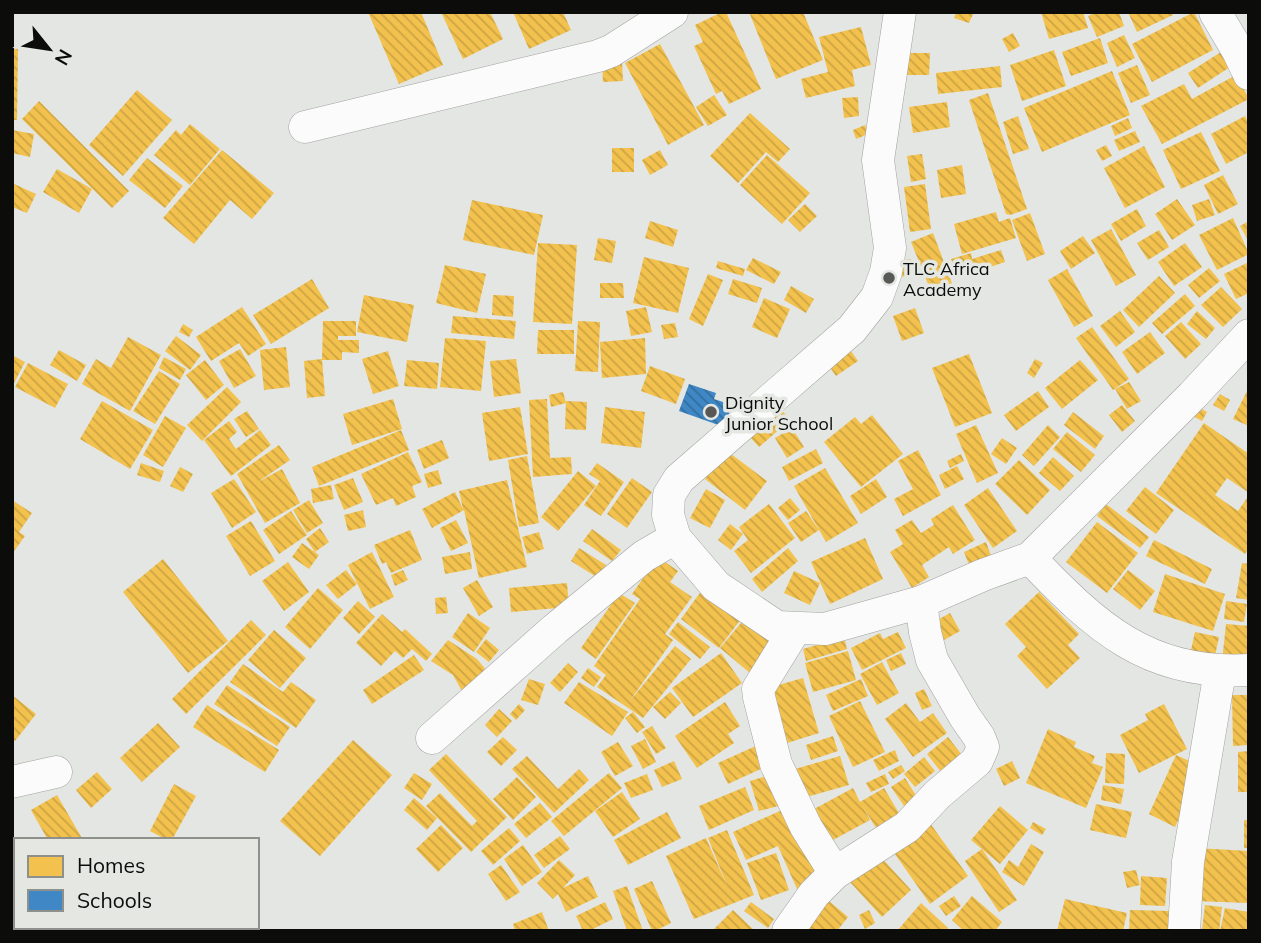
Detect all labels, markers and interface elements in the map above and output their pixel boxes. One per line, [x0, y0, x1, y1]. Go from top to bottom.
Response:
north arrow [14, 14, 84, 84]
text: N [50, 45, 78, 70]
place label: TLC Africa Academy [903, 257, 990, 301]
marker: TLC Africa Academy [881, 270, 897, 286]
place label: Dignity Junior School [725, 391, 833, 435]
marker: Dignity Junior School [703, 404, 719, 420]
legend [14, 838, 259, 929]
text: Homes [77, 852, 145, 878]
text: Schools [77, 887, 152, 913]

